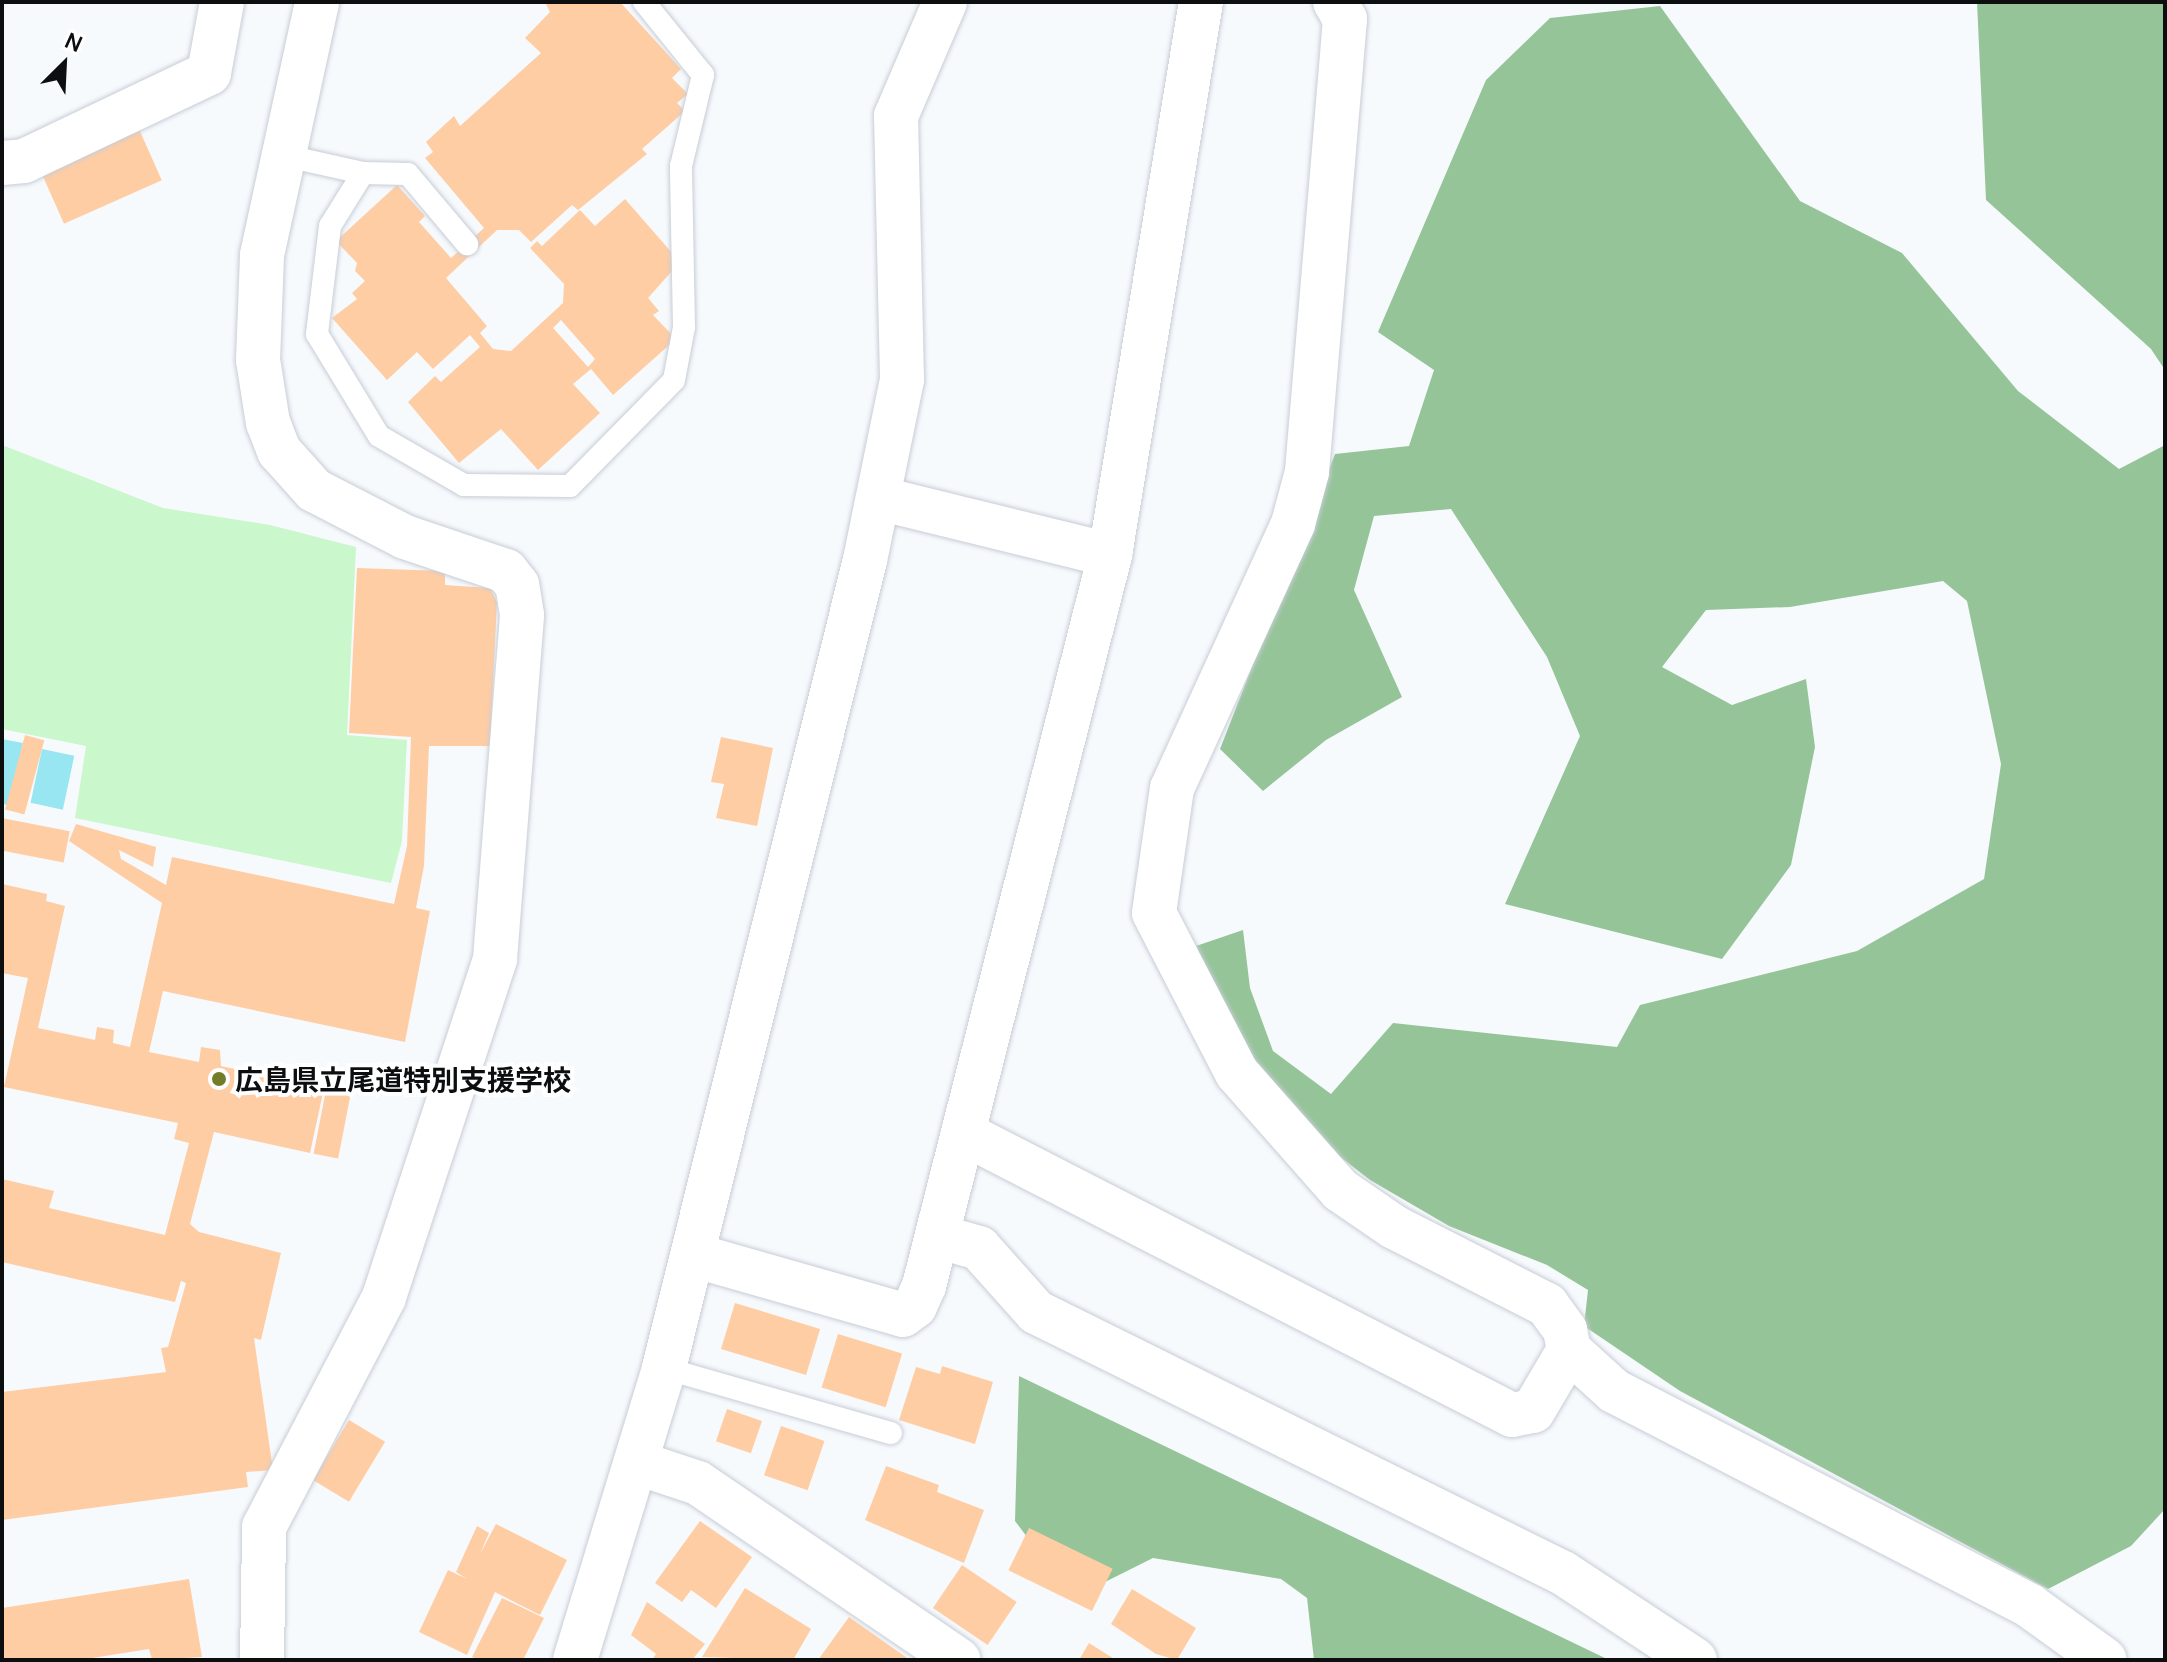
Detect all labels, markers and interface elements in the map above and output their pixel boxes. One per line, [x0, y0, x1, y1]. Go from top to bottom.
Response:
north arrow [24, 24, 104, 104]
text: N [60, 25, 87, 59]
place label: 広島県立尾道特別支援学校 [235, 1062, 571, 1096]
marker: 広島県立尾道特別支援学校 [210, 1070, 228, 1088]

